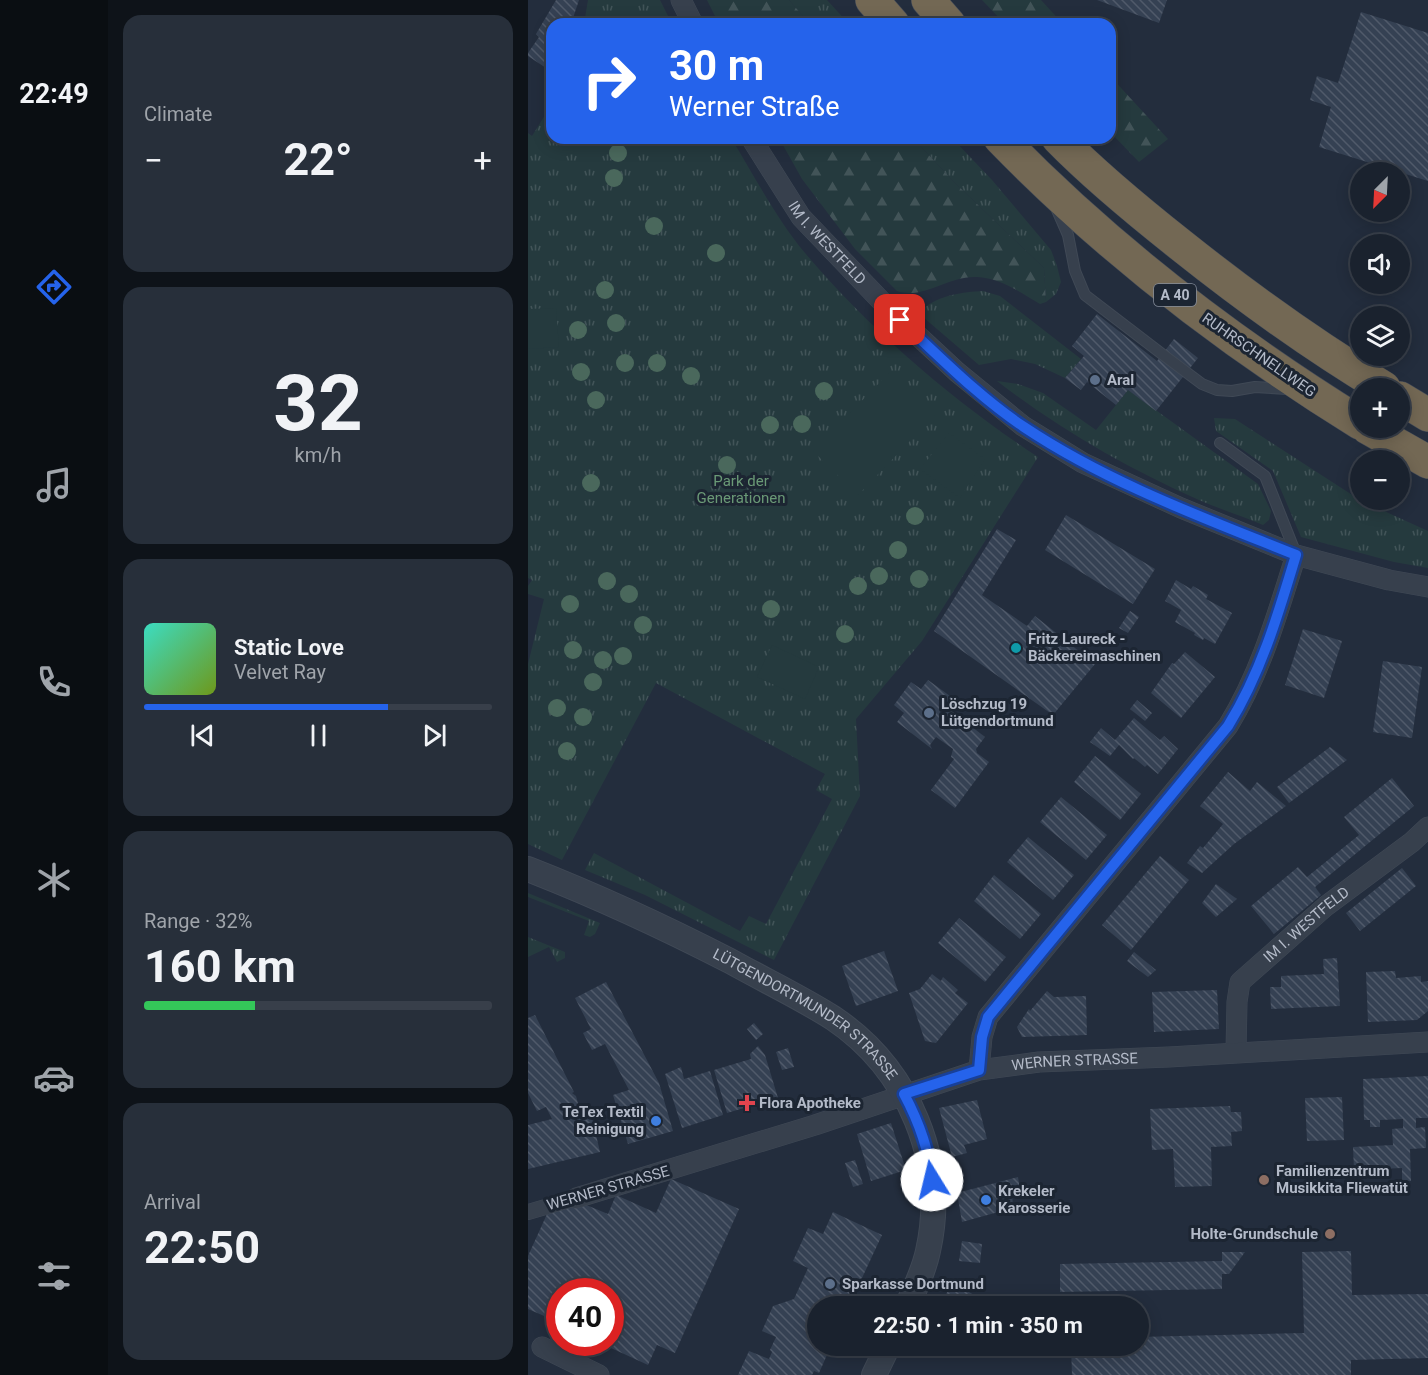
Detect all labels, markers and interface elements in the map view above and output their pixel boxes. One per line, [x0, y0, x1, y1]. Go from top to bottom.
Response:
text: 30 m [669, 41, 764, 90]
icon: right [570, 42, 648, 120]
text: 22:49 [19, 78, 89, 110]
text: Werner Straße [669, 91, 840, 123]
text: Climate [144, 102, 212, 126]
text: 22° [283, 133, 353, 186]
text: − [144, 141, 163, 180]
text: + [473, 141, 492, 180]
north arrow [1350, 162, 1410, 222]
map controls [1350, 162, 1410, 510]
street label: IM I. WESTFELD [784, 198, 870, 288]
button: sound [1350, 234, 1410, 294]
icon: directions [33, 266, 75, 308]
road number: A 40 [1154, 284, 1196, 306]
pin [874, 294, 925, 345]
icon: arrive [883, 303, 916, 336]
button: layers [1350, 306, 1410, 366]
street label: RUHRSCHNELLWEG [1199, 309, 1319, 401]
text: 32 [273, 358, 363, 449]
place label: Aral [1107, 371, 1134, 389]
marker: Aral [1088, 373, 1102, 387]
button: + [1350, 378, 1410, 438]
text: km/h [295, 443, 341, 467]
button: − [1350, 450, 1410, 510]
icon: music [33, 464, 75, 506]
park label: Park der Generationen [697, 472, 786, 507]
place label: Fritz Laureck - Bäckereimaschinen [1028, 630, 1161, 665]
text: Static Love [234, 635, 344, 660]
marker: Fritz Laureck - Bäckereimaschinen [1009, 641, 1023, 655]
text: Velvet Ray [234, 660, 326, 684]
icon: phone [33, 661, 75, 703]
place label: Löschzug 19 Lütgendortmund [941, 695, 1054, 730]
marker: Löschzug 19 Lütgendortmund [922, 706, 936, 720]
icon: previous [186, 719, 219, 752]
icon: pause [302, 719, 335, 752]
icon: next [418, 719, 451, 752]
icon: climate [33, 859, 75, 901]
street label: IM I. WESTFELD [1260, 883, 1353, 966]
text: Range · 32% [144, 909, 252, 933]
text: 160 km [144, 940, 296, 993]
street label: LÜTGENDORTMUNDER STRASSE [710, 945, 901, 1084]
street label: WERNER STRASSE [1010, 1049, 1139, 1075]
icon: car [33, 1057, 75, 1099]
place label: Flora Apotheke [759, 1094, 861, 1112]
marker: Flora Apotheke [740, 1096, 754, 1110]
place label: TeTex Textil Reinigung [562, 1103, 644, 1138]
marker: TeTex Textil Reinigung [649, 1114, 663, 1128]
position arrow [900, 1148, 964, 1212]
street label: WERNER STRASSE [545, 1162, 672, 1214]
place label: Familienzentrum Musikkita Fliewatüt [1276, 1162, 1408, 1197]
marker: Familienzentrum Musikkita Fliewatüt [1257, 1173, 1271, 1187]
place label: Krekeler Karosserie [998, 1182, 1070, 1217]
text: Arrival [144, 1190, 201, 1214]
marker: Krekeler Karosserie [979, 1193, 993, 1207]
text: 22:50 [144, 1221, 260, 1274]
place label: Holte-Grundschule [1191, 1225, 1318, 1243]
marker: Holte-Grundschule [1323, 1227, 1337, 1241]
icon: filters [33, 1255, 75, 1297]
place label: Sparkasse Dortmund [842, 1275, 984, 1293]
marker: Sparkasse Dortmund [823, 1277, 837, 1291]
speed limit sign: 40 [546, 1278, 624, 1356]
text: 22:50 · 1 min · 350 m [873, 1313, 1083, 1338]

